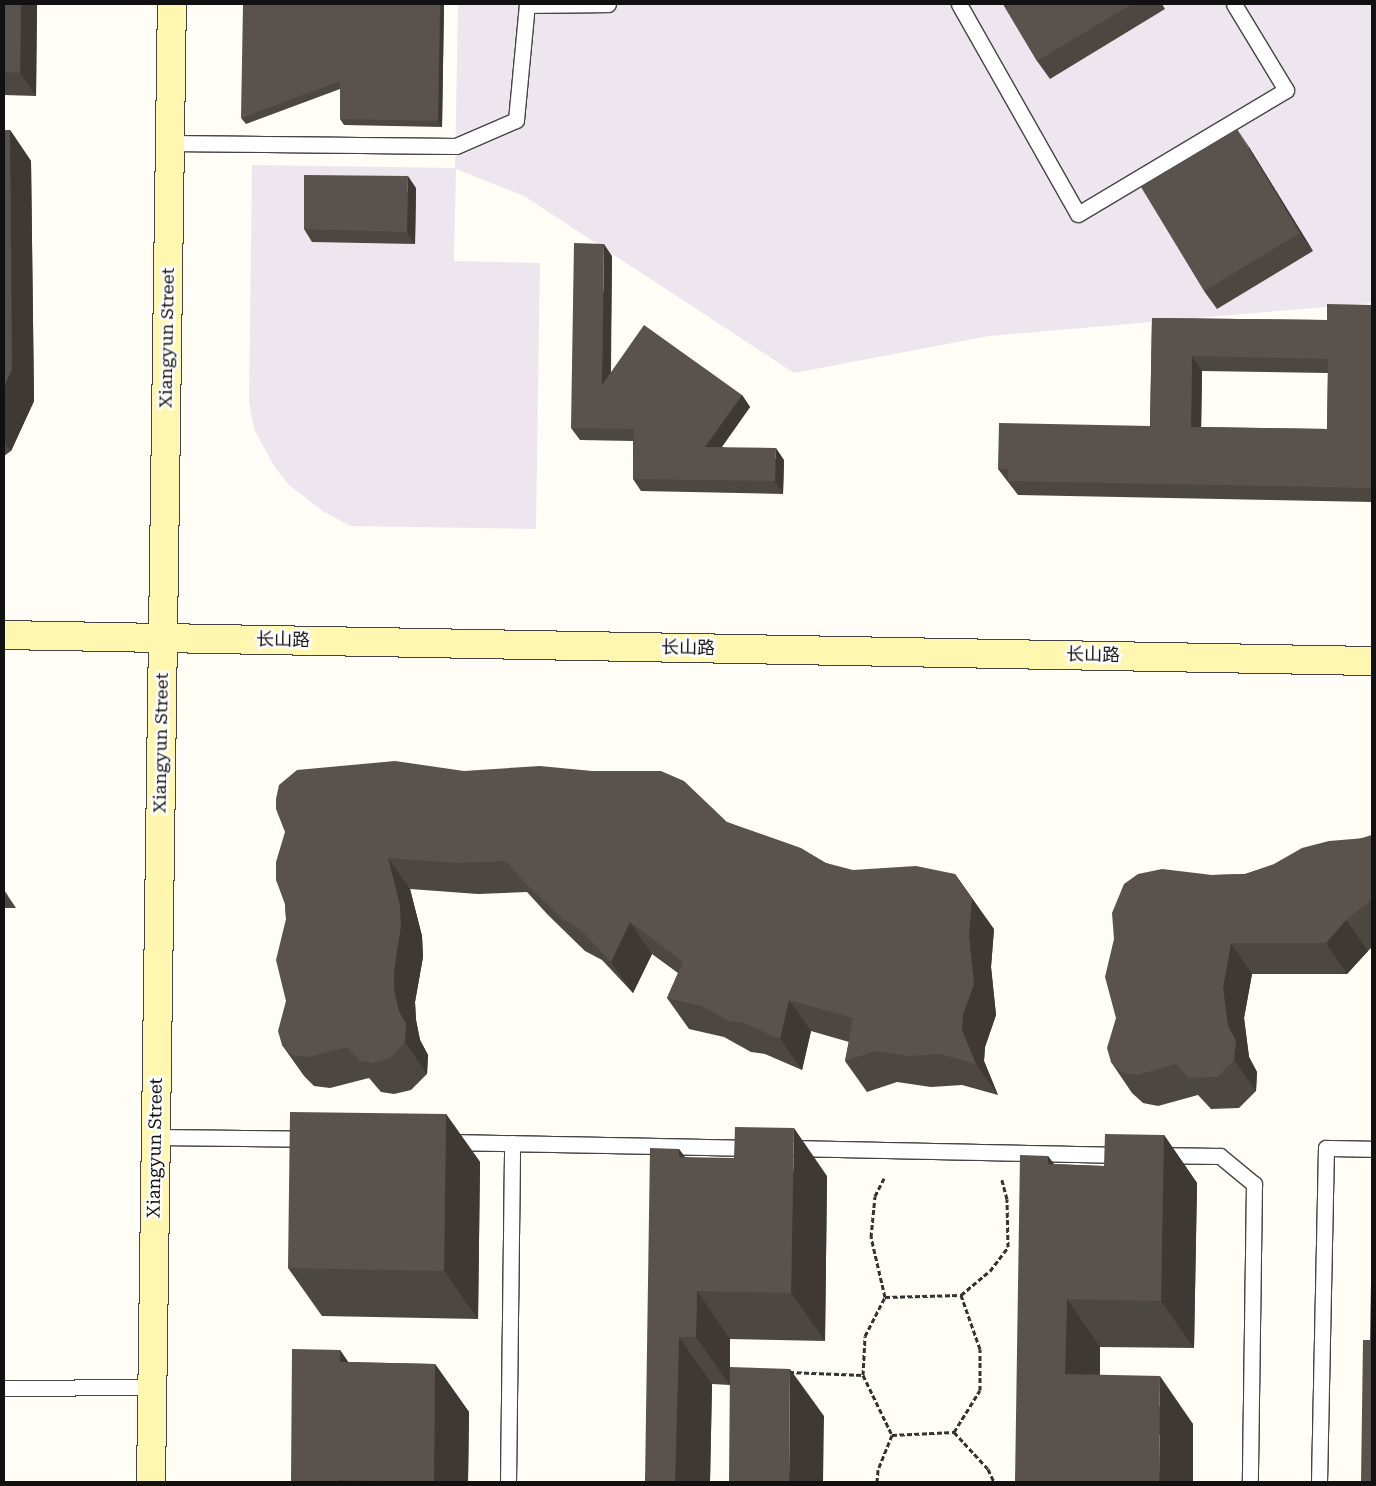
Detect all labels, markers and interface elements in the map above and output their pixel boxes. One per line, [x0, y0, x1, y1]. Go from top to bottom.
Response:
street label: Xiangyun Street [155, 267, 179, 409]
street label: 长山路 [256, 629, 310, 651]
street label: 长山路 [661, 637, 715, 659]
street label: 长山路 [1066, 644, 1120, 666]
street label: Xiangyun Street [149, 672, 173, 814]
street label: Xiangyun Street [143, 1077, 167, 1219]

